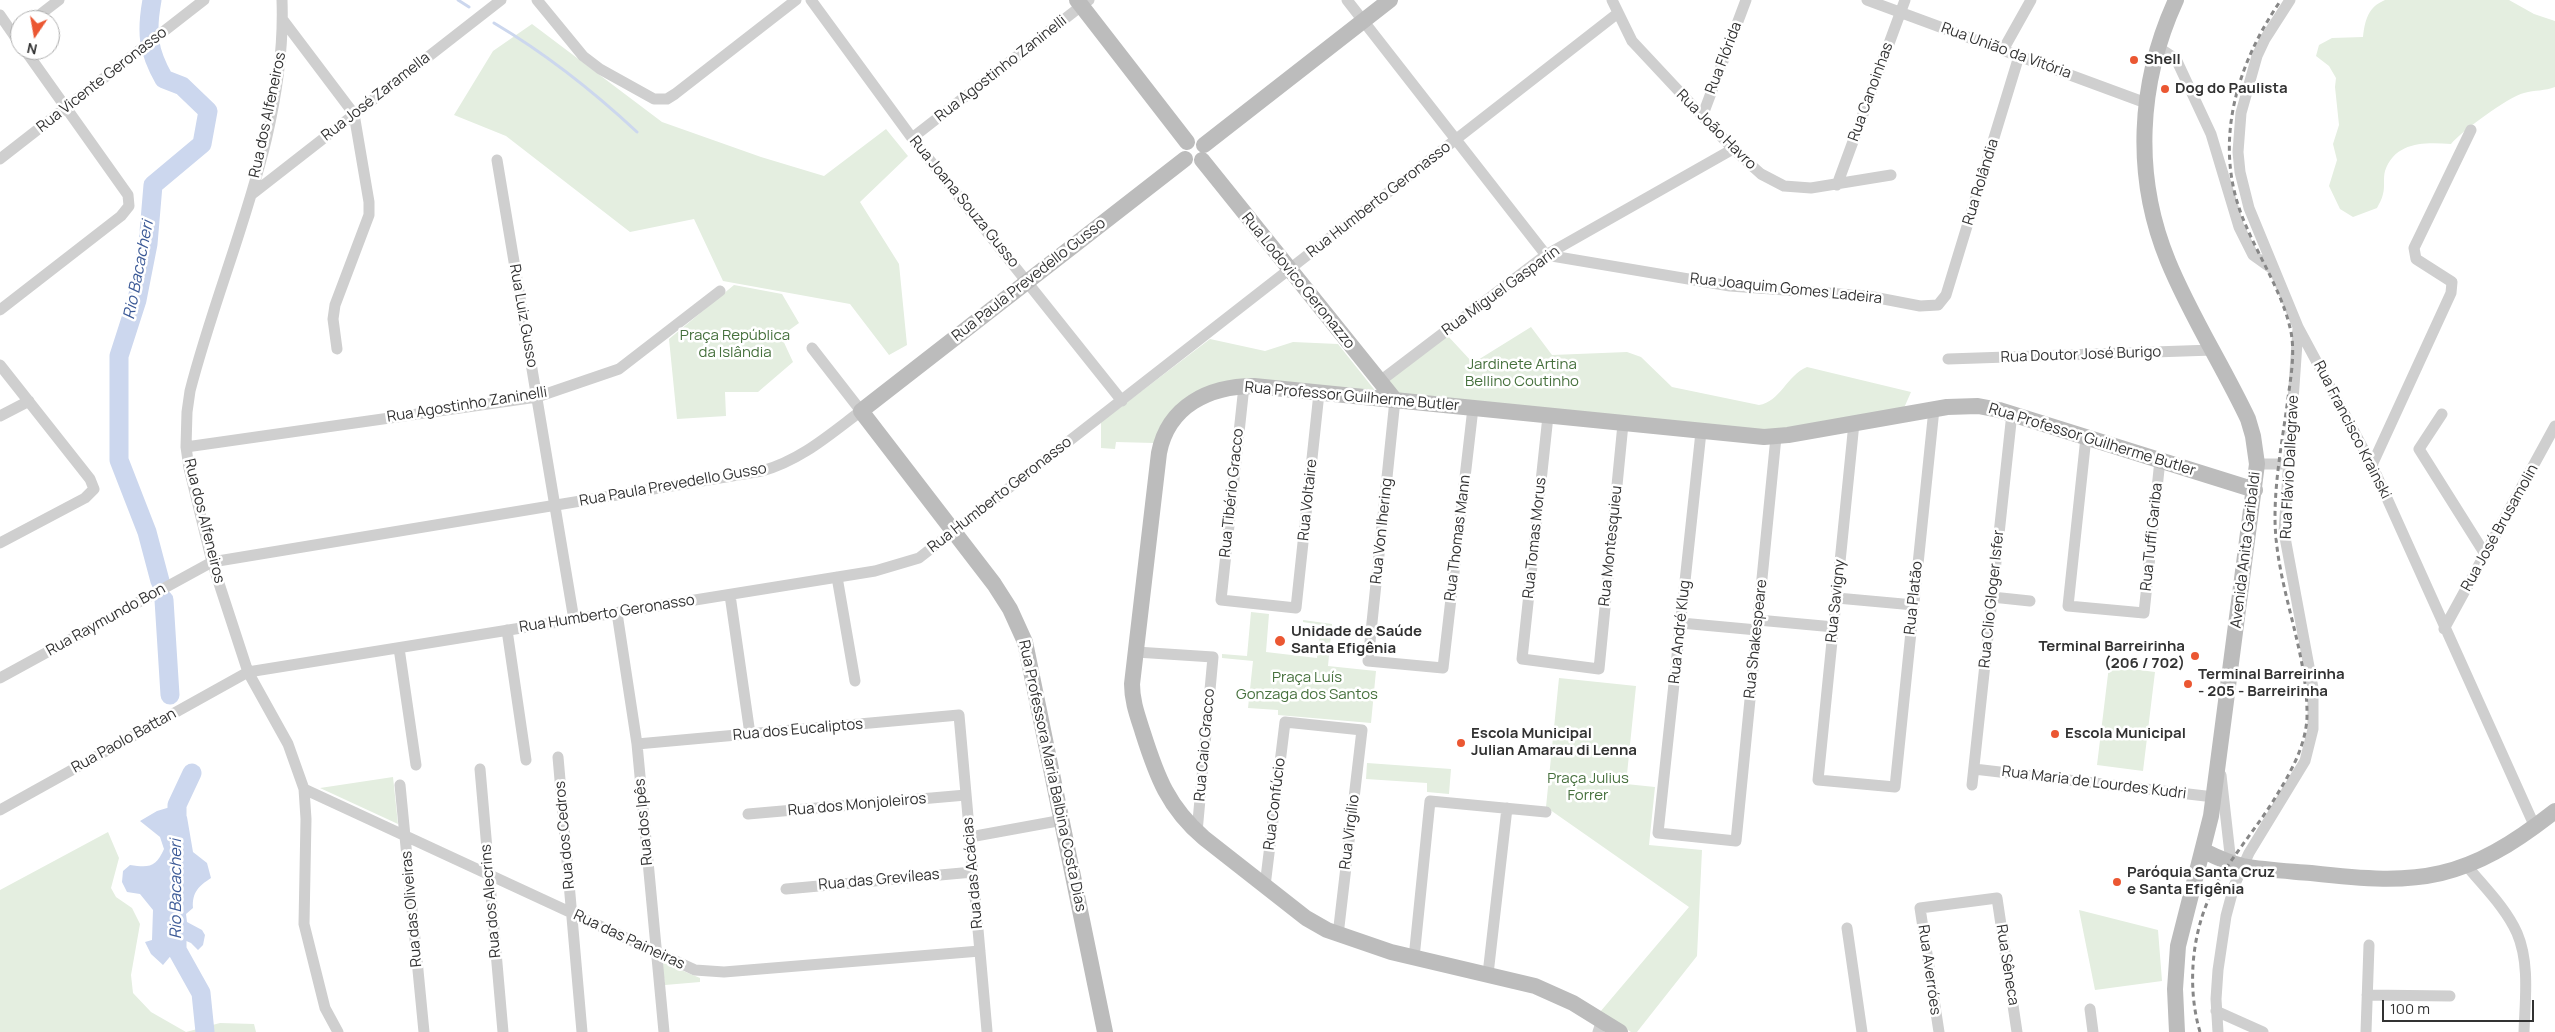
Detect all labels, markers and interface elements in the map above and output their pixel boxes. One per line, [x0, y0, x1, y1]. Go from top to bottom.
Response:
north arrow [10, 10, 60, 60]
street label: Rua Agostinho Zaninelli [932, 12, 1070, 126]
street label: Rua Flórida [1702, 19, 1746, 97]
street label: Rua União da Vitória [1938, 19, 2074, 83]
street label: Rua Vicente Geronasso [33, 24, 171, 136]
text: N [25, 39, 39, 60]
street label: Rua Canoinhas [1845, 40, 1897, 144]
street label: Rua José Zaramella [318, 49, 434, 145]
street label: Rua dos Alfeneiros [246, 51, 290, 179]
place label: Shell [2144, 51, 2181, 69]
marker: Shell [2128, 54, 2140, 66]
place label: Dog do Paulista [2175, 80, 2288, 98]
marker: Dog do Paulista [2159, 83, 2171, 95]
street label: Rua João Havro [1672, 86, 1760, 174]
street label: Rua Joana Souza Gusso [905, 133, 1023, 271]
street label: Rua Rolândia [1959, 137, 2003, 227]
street label: Rua Humberto Geronasso [1303, 138, 1455, 262]
street label: Rua Lodovico Geronazzo [1238, 209, 1358, 353]
street label: Rua Paula Prevedello Gusso [949, 214, 1109, 346]
water label: Rio Bacacheri [120, 219, 158, 321]
street label: Rua Miguel Gasparin [1439, 242, 1563, 340]
street label: Rua Luiz Gusso [505, 263, 541, 369]
street label: Rua Joaquim Gomes Ladeira [1689, 270, 1883, 308]
park label: Praça República da Islândia [680, 327, 790, 362]
street label: Rua Doutor José Burigo [2000, 343, 2162, 367]
park label: Jardinete Artina Bellino Coutinho [1465, 356, 1579, 391]
street label: Rua Francisco Krainski [2309, 358, 2395, 502]
street label: Rua Professor Guilherme Butler [1244, 379, 1460, 415]
street label: Rua Agostinho Zaninelli [386, 383, 548, 427]
street label: Rua Flávio Dallegrave [2277, 395, 2303, 539]
street label: Rua Professor Guilherme Butler [1986, 400, 2198, 480]
street label: Rua Tibério Gracco [1216, 428, 1248, 558]
street label: Rua Humberto Geronasso [924, 433, 1076, 557]
street label: Rua dos Alfeneiros [180, 457, 228, 585]
street label: Rua Voltaire [1295, 458, 1321, 542]
street label: Rua Paula Prevedello Gusso [578, 460, 768, 510]
street label: Rua José Brusamolin [2458, 461, 2542, 595]
street label: Avenida Anita Garibaldi [2227, 471, 2265, 629]
street label: Rua Thomas Mann [1441, 474, 1475, 602]
street label: Rua Tomas Morus [1520, 476, 1550, 600]
street label: Rua Von Ihering [1367, 477, 1397, 585]
street label: Rua Tuffi Gariba [2137, 482, 2167, 592]
street label: Rua Montesquieu [1596, 485, 1626, 607]
street label: Rua Clio Gloger Isfer [1976, 529, 2008, 669]
street label: Rua Savigny [1823, 559, 1849, 643]
street label: Rua Platão [1901, 560, 1927, 636]
street label: Rua Shakespeare [1741, 578, 1771, 700]
street label: Rua André Klug [1666, 579, 1694, 685]
street label: Rua Raymundo Bon [43, 580, 169, 660]
street label: Rua Humberto Geronasso [518, 591, 696, 637]
place label: Unidade de Saúde Santa Efigênia [1291, 623, 1422, 658]
marker: Unidade de Saúde Santa Efigênia [1273, 634, 1287, 648]
place label: Terminal Barreirinha (206 / 702) [2038, 638, 2185, 673]
street label: Rua Professora Maria Balbina Costa Dias [1014, 639, 1090, 913]
marker: Terminal Barreirinha (206 / 702) [2189, 650, 2201, 662]
place label: Terminal Barreirinha - 205 - Barreirinha [2198, 666, 2345, 701]
park label: Praça Luís Gonzaga dos Santos [1236, 669, 1378, 704]
marker: Terminal Barreirinha - 205 - Barreirinha [2182, 678, 2194, 690]
street label: Rua Caio Gracco [1191, 688, 1219, 802]
street label: Rua Paolo Battan [69, 705, 179, 777]
street label: Rua dos Eucaliptos [732, 715, 864, 745]
place label: Escola Municipal Julian Amarau di Lenna [1471, 725, 1637, 760]
place label: Escola Municipal [2065, 725, 2186, 743]
marker: Escola Municipal [2049, 728, 2061, 740]
marker: Escola Municipal Julian Amarau di Lenna [1455, 737, 1467, 749]
street label: Rua Confúcio [1260, 757, 1290, 851]
street label: Rua Maria de Lourdes Kudri [2001, 763, 2187, 803]
park label: Praça Julius Forrer [1547, 770, 1629, 805]
street label: Rua dos Ipês [631, 778, 657, 866]
street label: Rua dos Cedros [551, 780, 579, 890]
street label: Rua dos Monjoleiros [787, 790, 927, 820]
street label: Rua Virgílio [1336, 794, 1364, 870]
street label: Rua das Acácias [959, 817, 987, 929]
water label: Rio Bacacheri [167, 839, 187, 939]
street label: Rua dos Alecrins [477, 843, 505, 959]
street label: Rua das Oliveiras [398, 850, 426, 968]
place label: Paróquia Santa Cruz e Santa Efigênia [2127, 864, 2275, 899]
street label: Rua das Grevíleas [818, 866, 940, 894]
marker: Paróquia Santa Cruz e Santa Efigênia [2111, 876, 2123, 888]
street label: Rua das Paineiras [570, 906, 688, 974]
street label: Rua Sêneca [1992, 923, 2022, 1007]
street label: Rua Averróes [1914, 924, 1944, 1016]
scale bar [2385, 990, 2538, 1022]
text: 100 m [2390, 998, 2430, 1019]

